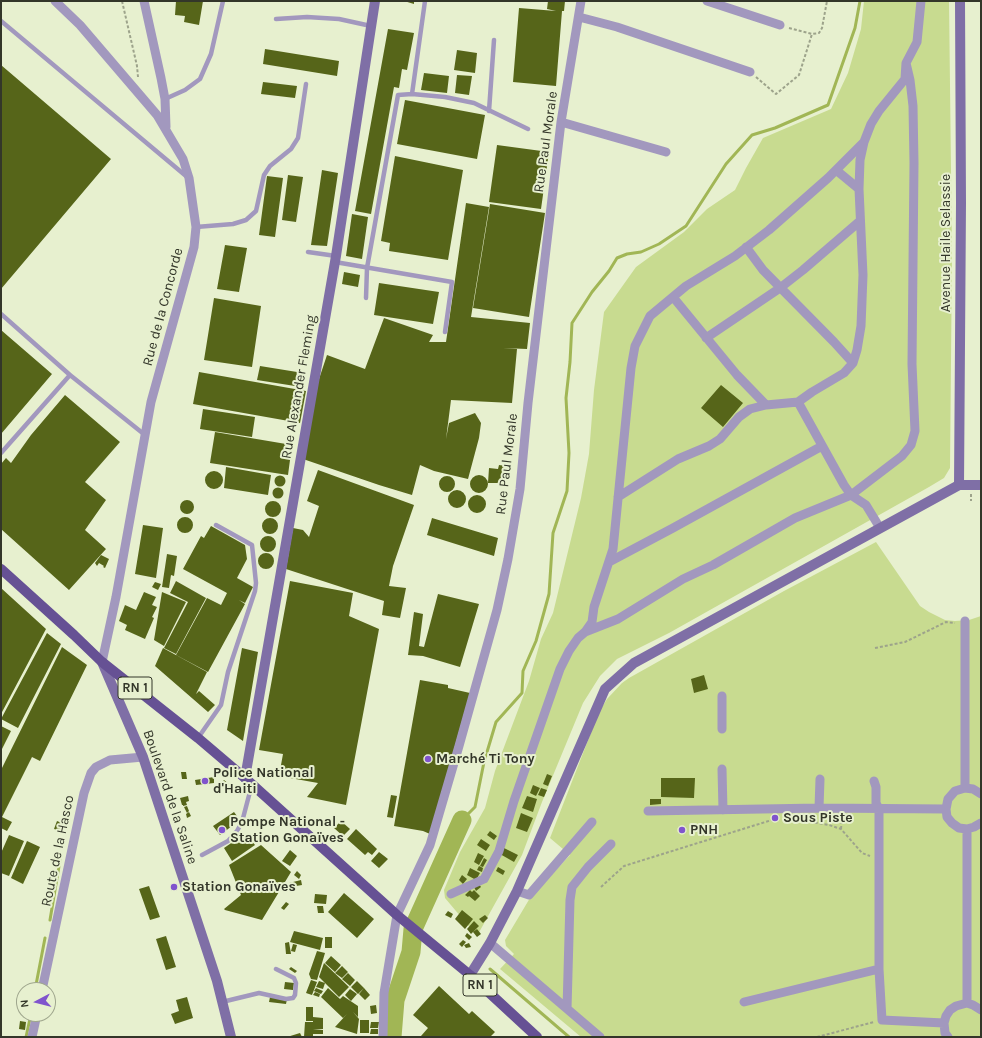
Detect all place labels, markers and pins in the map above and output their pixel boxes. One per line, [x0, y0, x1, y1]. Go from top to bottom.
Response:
place label: Marché Ti Tony [436, 751, 534, 767]
marker: Marché Ti Tony [423, 754, 433, 764]
place label: Police National d'Haiti [213, 765, 314, 798]
marker: Police National d'Haiti [200, 776, 210, 786]
place label: Sous Piste [783, 810, 853, 826]
marker: Sous Piste [770, 813, 780, 823]
place label: Pompe National - Station Gonaïves [230, 814, 345, 846]
place label: PNH [690, 822, 718, 838]
marker: Pompe National - Station Gonaïves [217, 825, 227, 835]
marker: PNH [677, 825, 687, 835]
place label: Station Gonaïves [182, 879, 296, 895]
marker: Station Gonaïves [169, 882, 179, 892]

